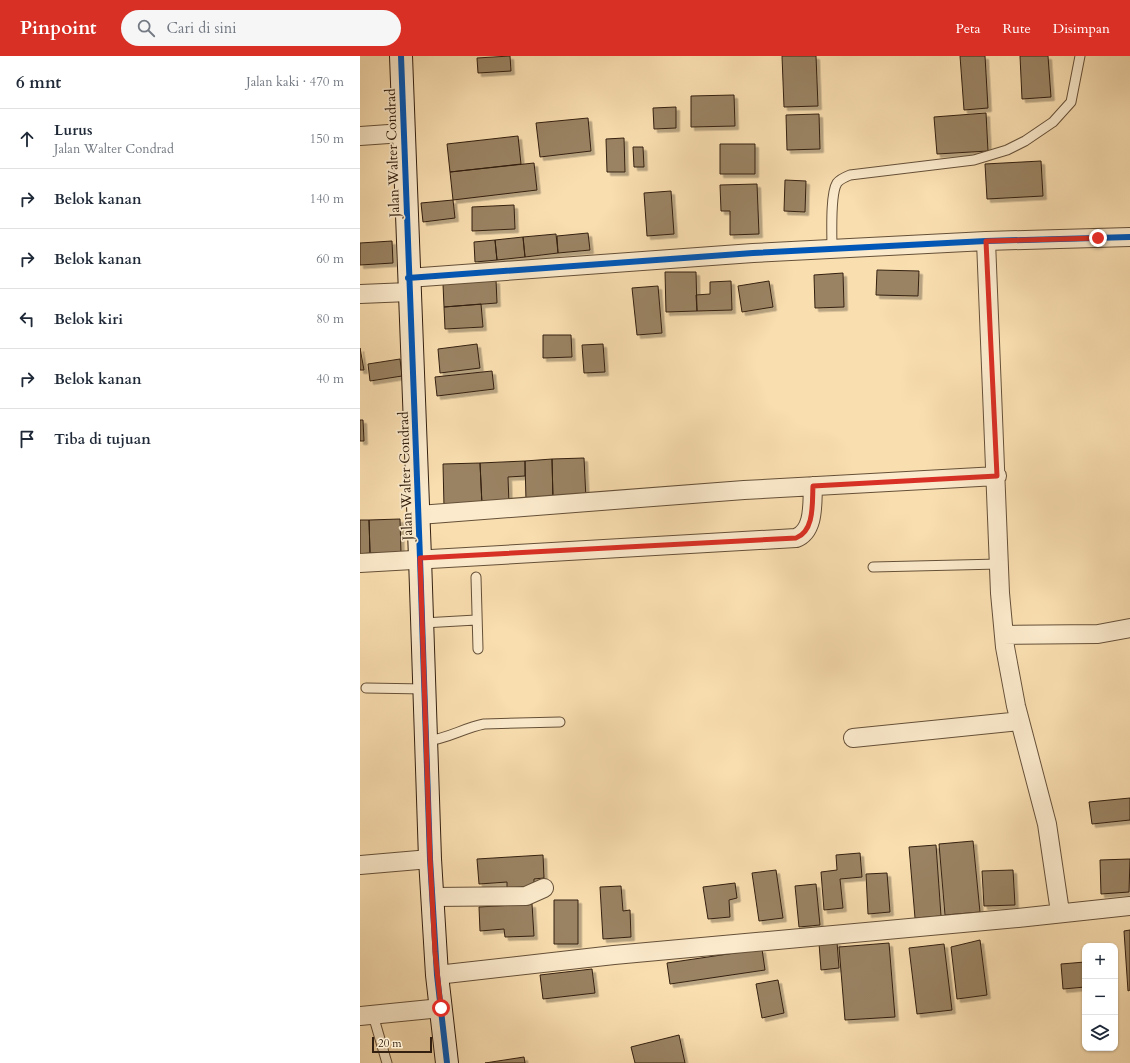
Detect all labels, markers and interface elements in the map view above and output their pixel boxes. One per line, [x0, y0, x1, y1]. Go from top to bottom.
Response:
search box [121, 10, 401, 46]
text: Pinpoint [20, 15, 97, 41]
icon: search [135, 17, 157, 39]
text: Cari di sini [167, 18, 236, 38]
text: Peta [955, 19, 981, 38]
text: Rute [1003, 19, 1031, 38]
text: Disimpan [1053, 19, 1110, 38]
text: 6 mnt [16, 71, 61, 94]
text: Jalan kaki · 470 m [246, 73, 344, 91]
street label: Jalan Walter Condrad [381, 88, 404, 220]
text: Lurus [54, 120, 93, 140]
icon: ahead [16, 128, 38, 150]
text: 150 m [310, 130, 344, 148]
text: Jalan Walter Condrad [54, 140, 174, 158]
icon: right [16, 188, 38, 210]
text: Belok kanan [54, 189, 142, 209]
text: 140 m [310, 190, 344, 208]
route end [1089, 229, 1107, 247]
icon: right [16, 248, 38, 270]
text: Belok kanan [54, 249, 142, 269]
text: 60 m [316, 250, 344, 268]
icon: left [16, 308, 38, 330]
text: Belok kiri [54, 309, 123, 329]
text: 80 m [316, 310, 344, 328]
icon: right [16, 368, 38, 390]
text: Belok kanan [54, 369, 142, 389]
text: 40 m [316, 370, 344, 388]
street label: Jalan Walter Condrad [394, 411, 417, 543]
icon: arrive [16, 428, 38, 450]
text: Tiba di tujuan [54, 429, 151, 449]
map controls [1082, 943, 1118, 1051]
button: + [1082, 943, 1118, 979]
button: − [1082, 979, 1118, 1015]
route start [432, 999, 450, 1017]
button: layers [1082, 1015, 1118, 1051]
scale bar [372, 1035, 432, 1054]
text: 20 m [378, 1036, 402, 1051]

